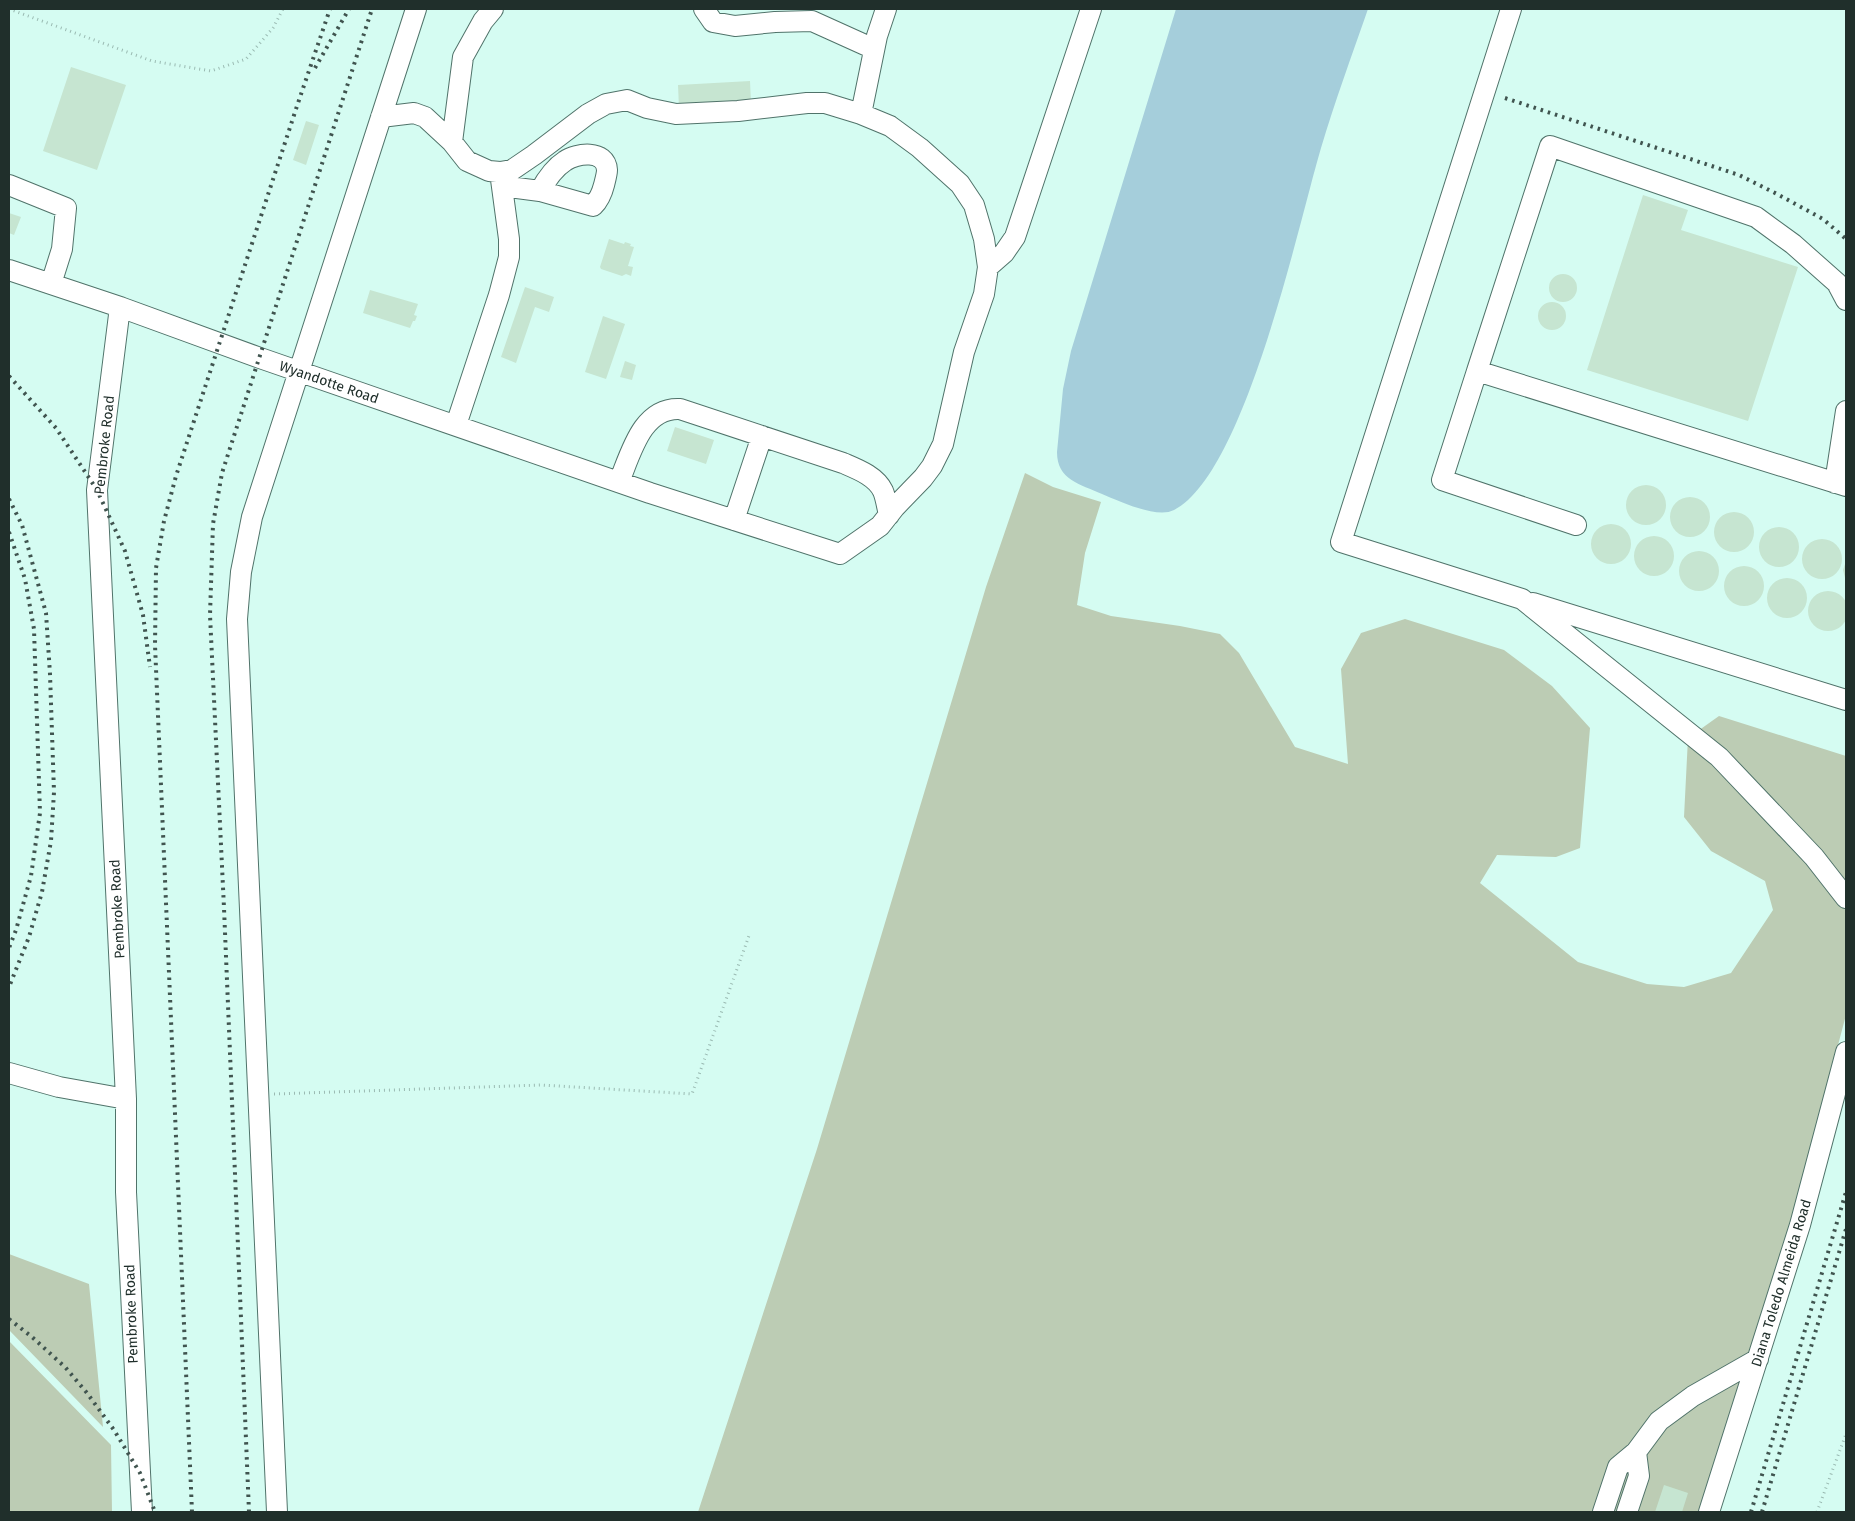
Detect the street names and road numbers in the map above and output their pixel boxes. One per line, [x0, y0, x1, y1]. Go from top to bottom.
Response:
street label: Wyandotte Road [277, 357, 381, 407]
street label: Pembroke Road [91, 395, 118, 495]
street label: Pembroke Road [106, 859, 129, 959]
street label: Diana Toledo Almeida Road [1748, 1197, 1815, 1369]
street label: Pembroke Road [121, 1264, 142, 1364]

